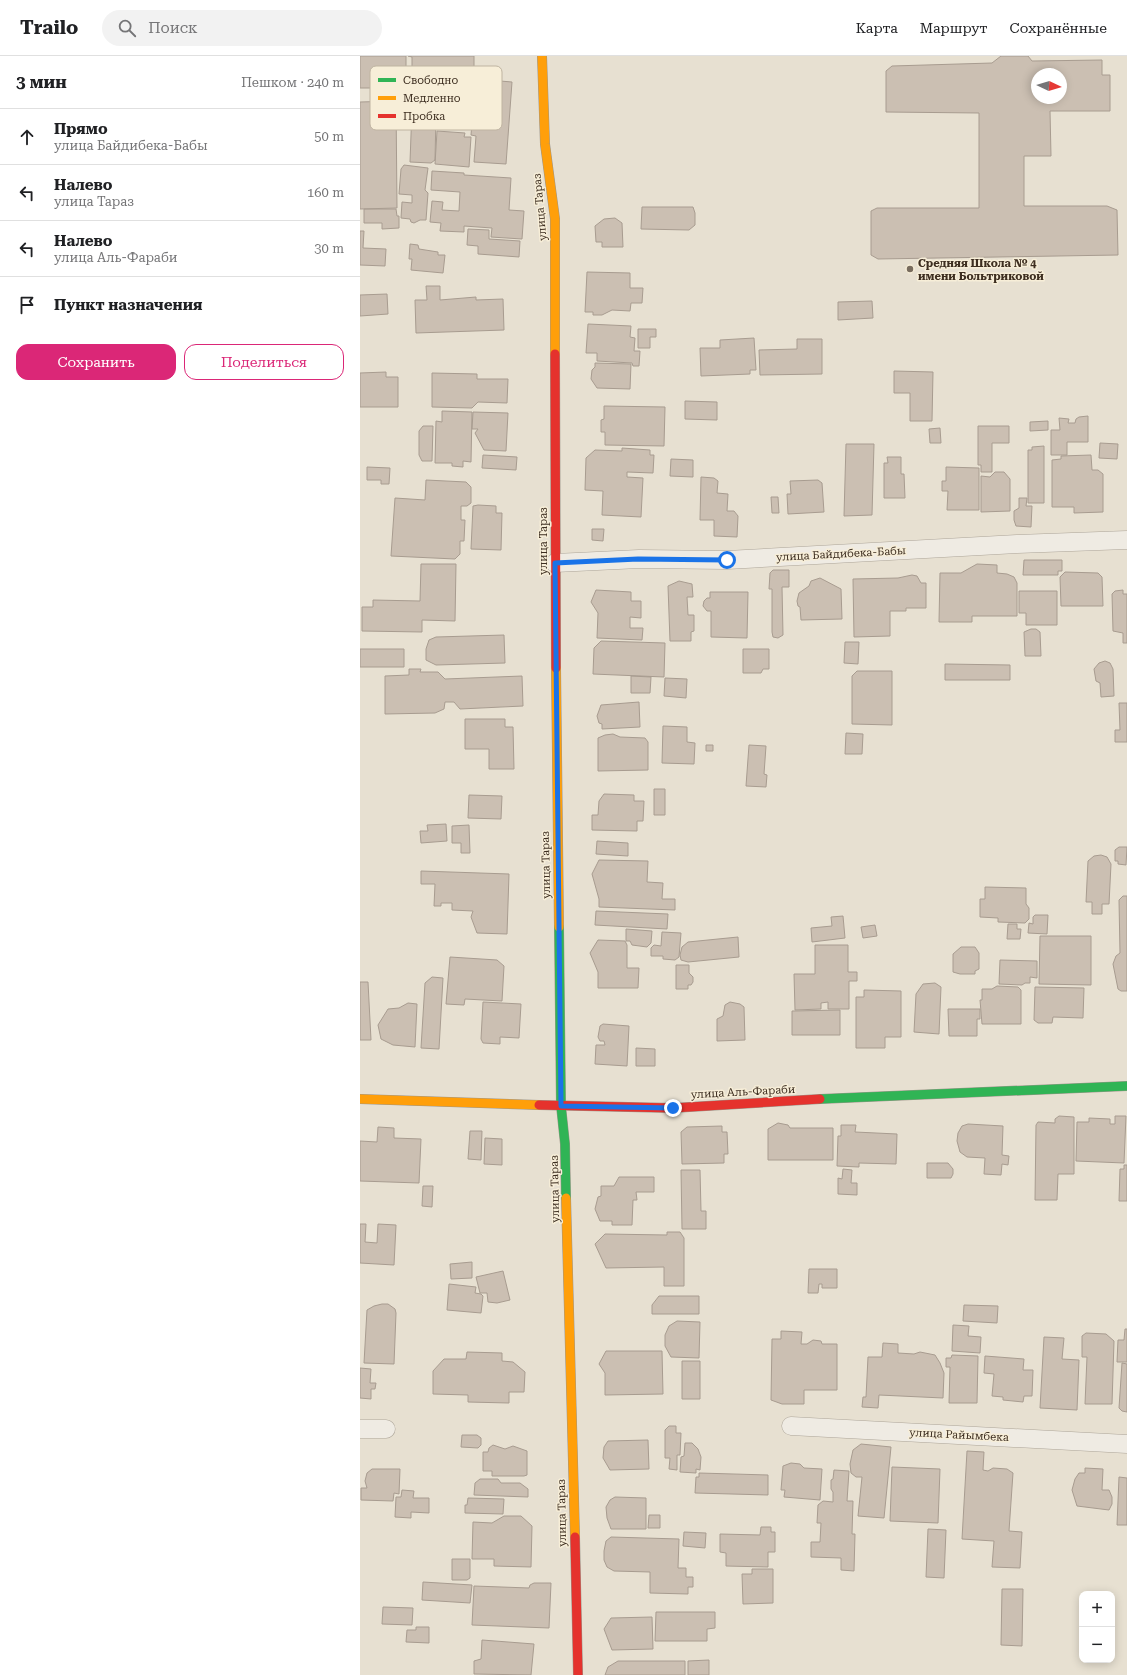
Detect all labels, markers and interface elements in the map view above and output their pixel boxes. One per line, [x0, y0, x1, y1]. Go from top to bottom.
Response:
search box [102, 10, 382, 46]
text: Trailo [20, 16, 78, 39]
icon: search [116, 17, 138, 39]
text: Поиск [148, 19, 198, 37]
text: Карта [856, 20, 898, 36]
text: Маршрут [920, 20, 988, 36]
text: Сохранённые [1010, 20, 1107, 36]
legend [370, 66, 502, 130]
north arrow [1031, 68, 1067, 104]
text: 3 мин [16, 72, 67, 92]
text: Свободно [403, 74, 459, 87]
text: Пешком · 240 m [241, 75, 344, 90]
text: Медленно [403, 92, 461, 105]
text: Пробка [403, 110, 445, 123]
text: Прямо [54, 120, 108, 138]
icon: ahead [16, 126, 38, 148]
text: 50 m [314, 129, 344, 144]
text: улица Байдибека-Бабы [54, 138, 208, 153]
street label: улица Тараз [531, 172, 549, 241]
text: Налево [54, 176, 113, 194]
icon: left [16, 182, 38, 204]
text: 160 m [307, 185, 344, 200]
text: улица Тараз [54, 194, 134, 209]
text: Налево [54, 232, 113, 250]
icon: left [16, 238, 38, 260]
text: 30 m [314, 241, 344, 256]
text: улица Аль-Фараби [54, 250, 178, 265]
place label: Средняя Школа № 4 имени Больтриковой [918, 257, 1044, 283]
marker: Средняя Школа № 4 имени Больтриковой [905, 264, 915, 274]
icon: arrive [16, 294, 38, 316]
text: Пункт назначения [54, 296, 202, 314]
button: Сохранить [16, 344, 176, 380]
button: Поделиться [184, 344, 344, 380]
street label: улица Тараз [537, 507, 550, 575]
street label: улица Байдибека-Бабы [776, 544, 906, 564]
route start [718, 551, 736, 569]
street label: улица Тараз [539, 831, 553, 899]
street label: улица Аль-Фараби [690, 1083, 796, 1101]
route end [664, 1099, 682, 1117]
street label: улица Тараз [548, 1155, 562, 1223]
street label: улица Райымбека [909, 1426, 1009, 1444]
street label: улица Тараз [555, 1479, 569, 1547]
map controls [1079, 1591, 1115, 1663]
button: + [1079, 1591, 1115, 1627]
button: − [1079, 1627, 1115, 1663]

